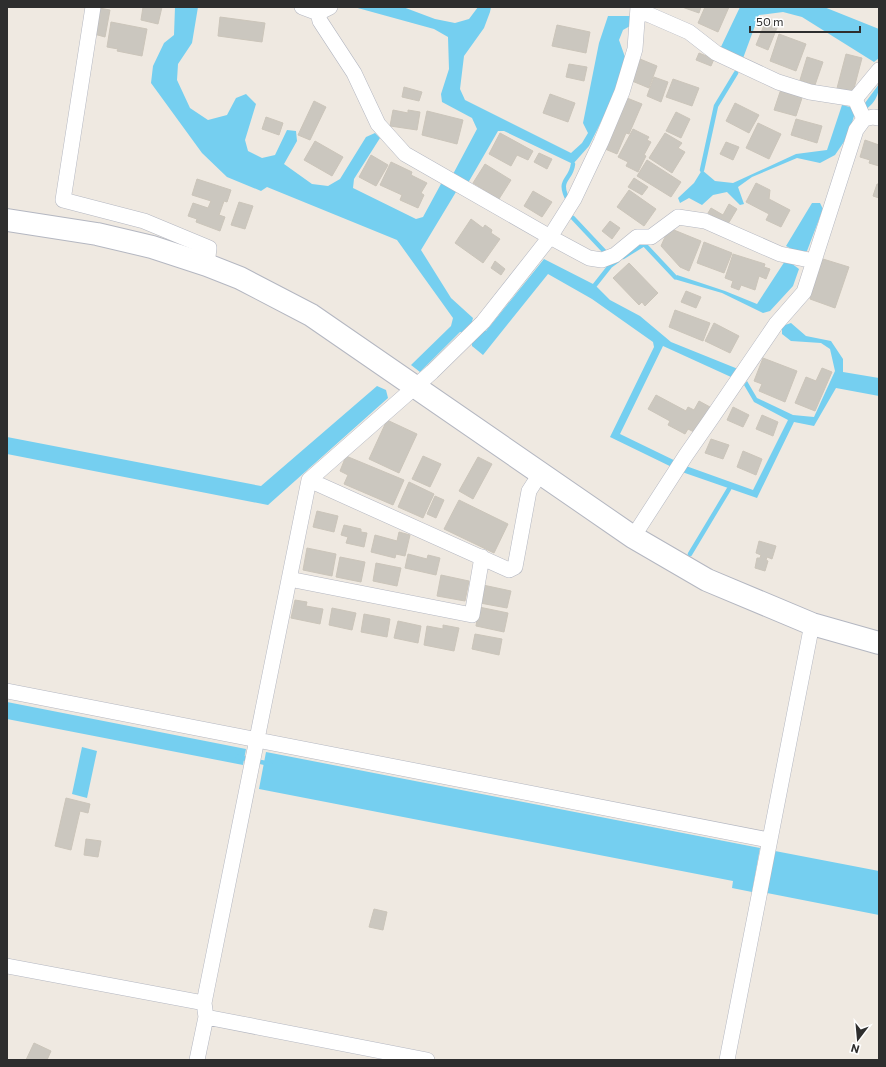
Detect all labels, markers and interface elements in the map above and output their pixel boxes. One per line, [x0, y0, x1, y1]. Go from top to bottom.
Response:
scale bar [750, 8, 860, 34]
text: 50 m [756, 14, 784, 28]
north arrow [838, 1019, 878, 1059]
text: N [849, 1042, 861, 1056]

